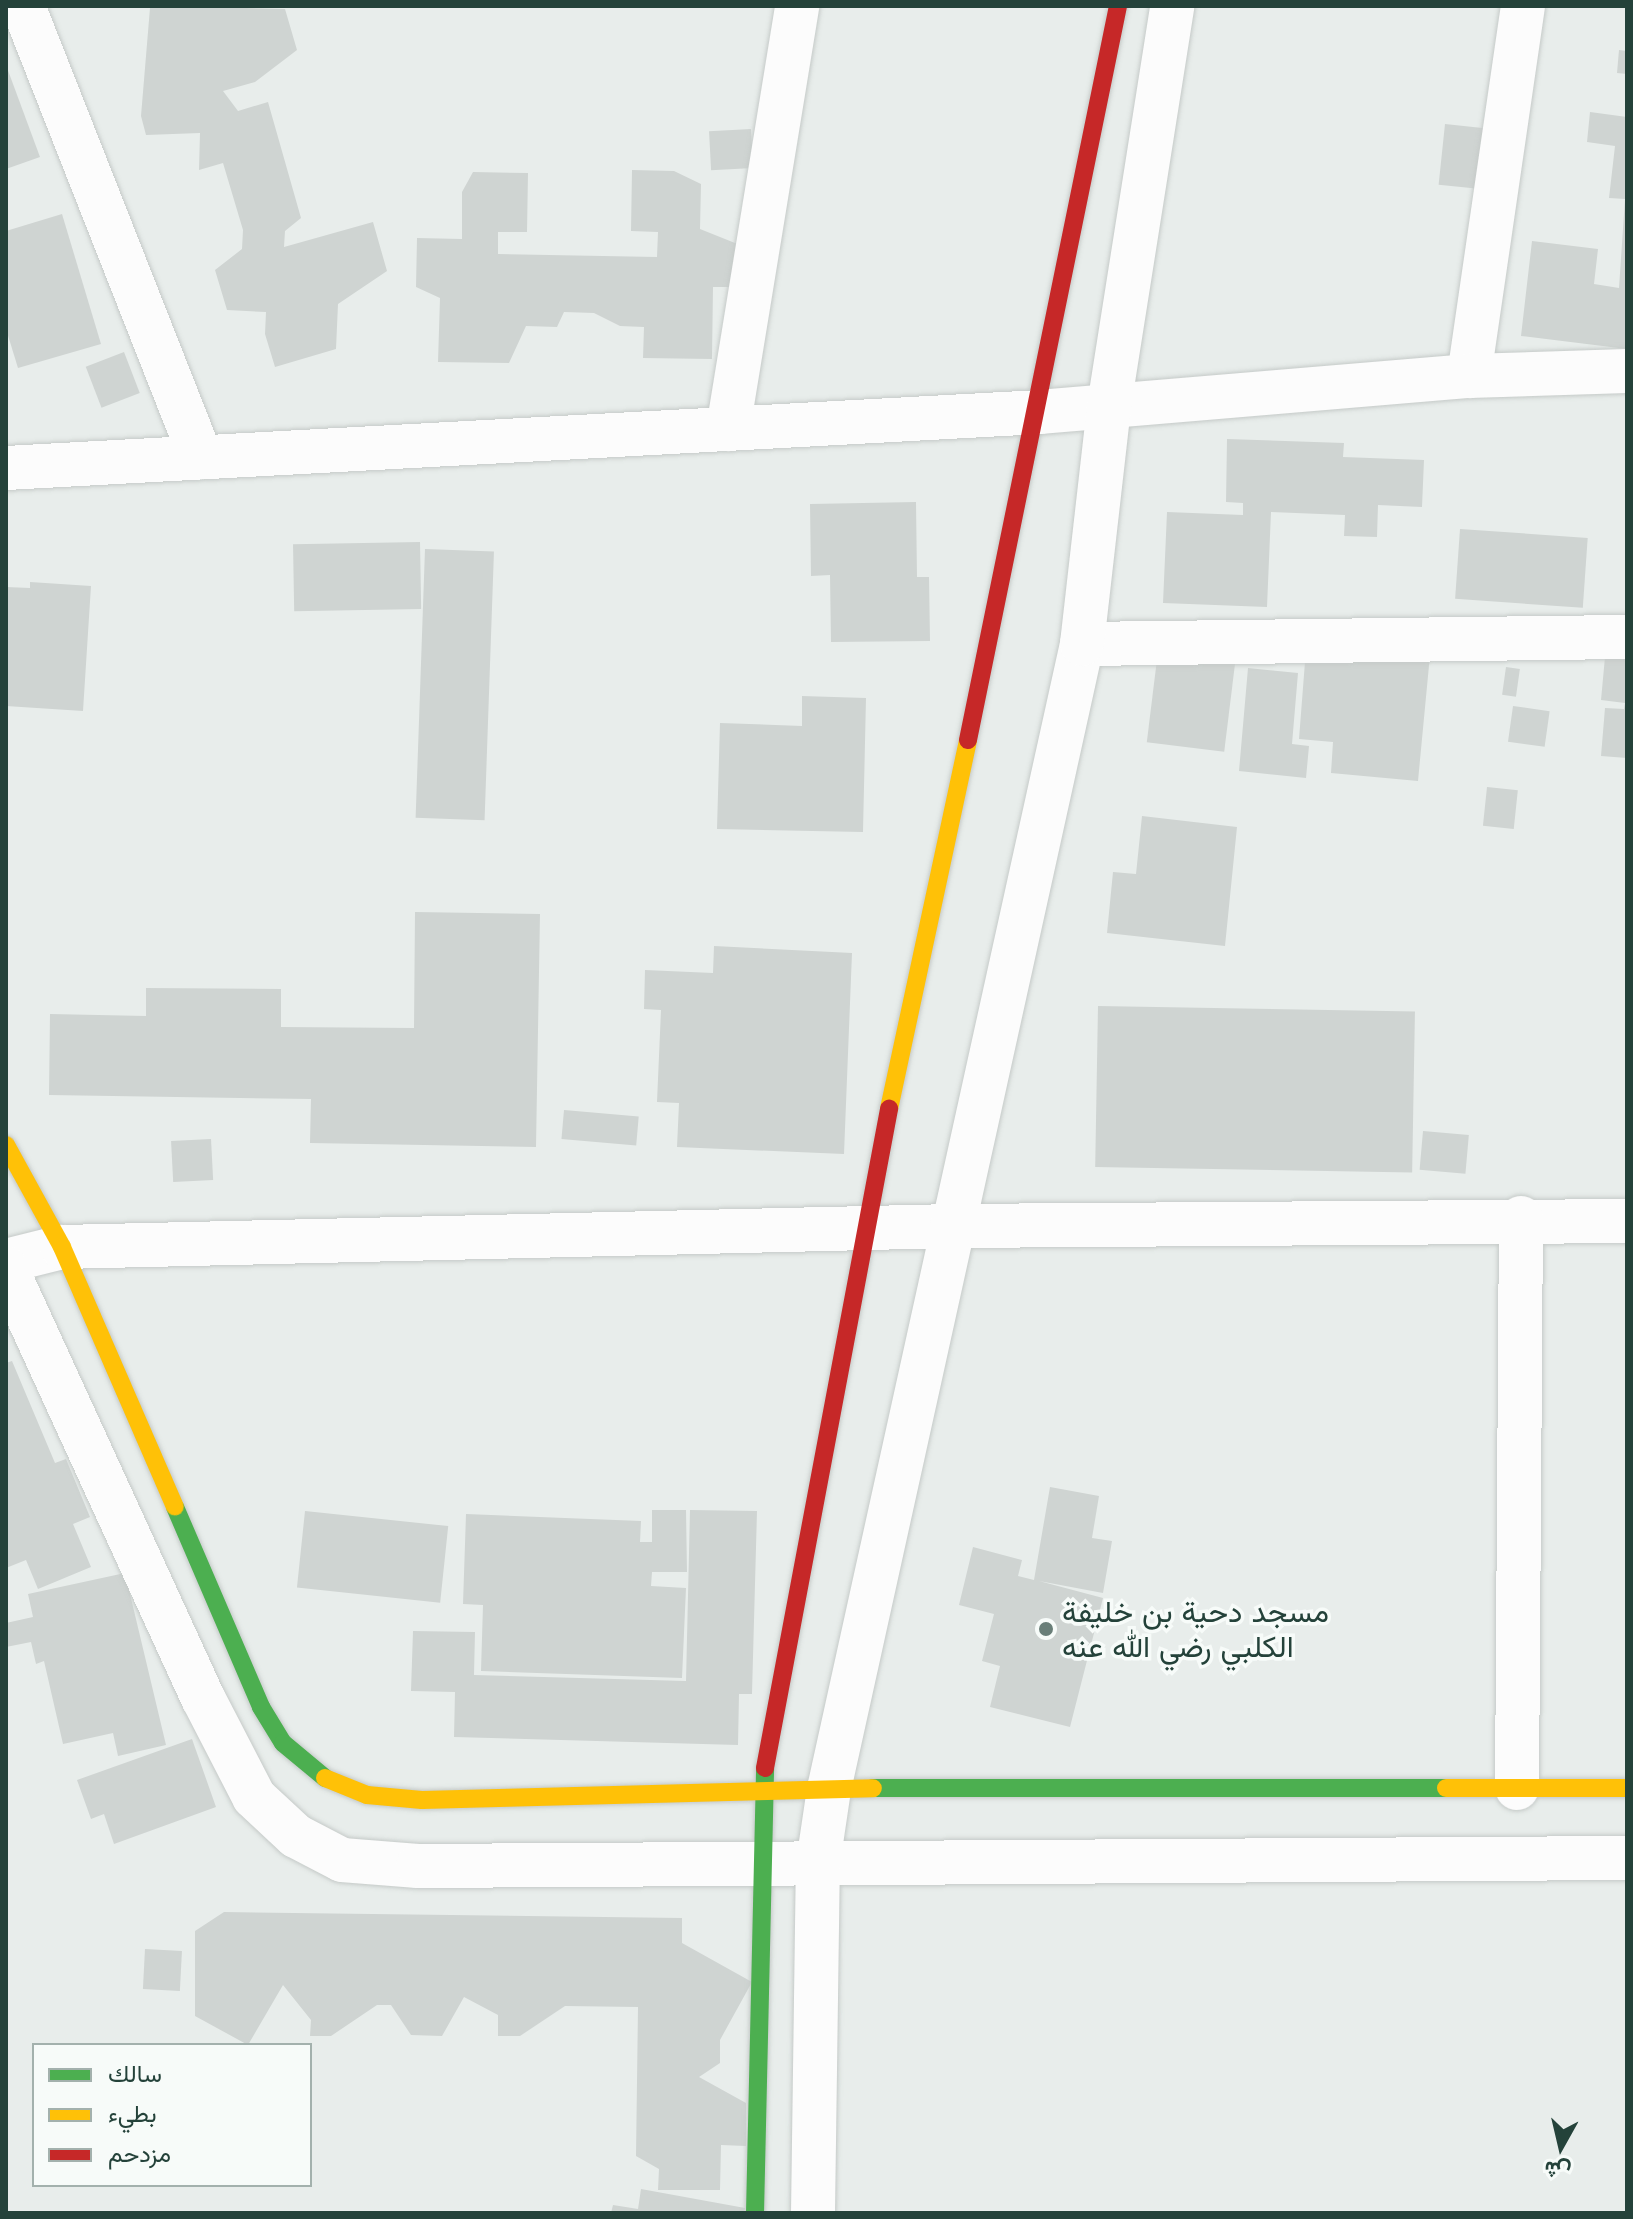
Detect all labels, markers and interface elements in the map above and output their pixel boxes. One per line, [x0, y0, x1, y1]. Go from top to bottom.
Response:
place label: مسجد دحية بن خليفة الكلبي رضي الله عنه [1062, 1594, 1329, 1664]
marker: مسجد دحية بن خليفة الكلبي رضي الله عنه [1037, 1620, 1055, 1638]
legend [32, 2043, 312, 2187]
text: سالك [108, 2056, 162, 2091]
text: بطيء [108, 2096, 157, 2131]
north arrow [1521, 2107, 1601, 2187]
text: مزدحم [108, 2136, 171, 2171]
text: ش [1542, 2153, 1573, 2188]

